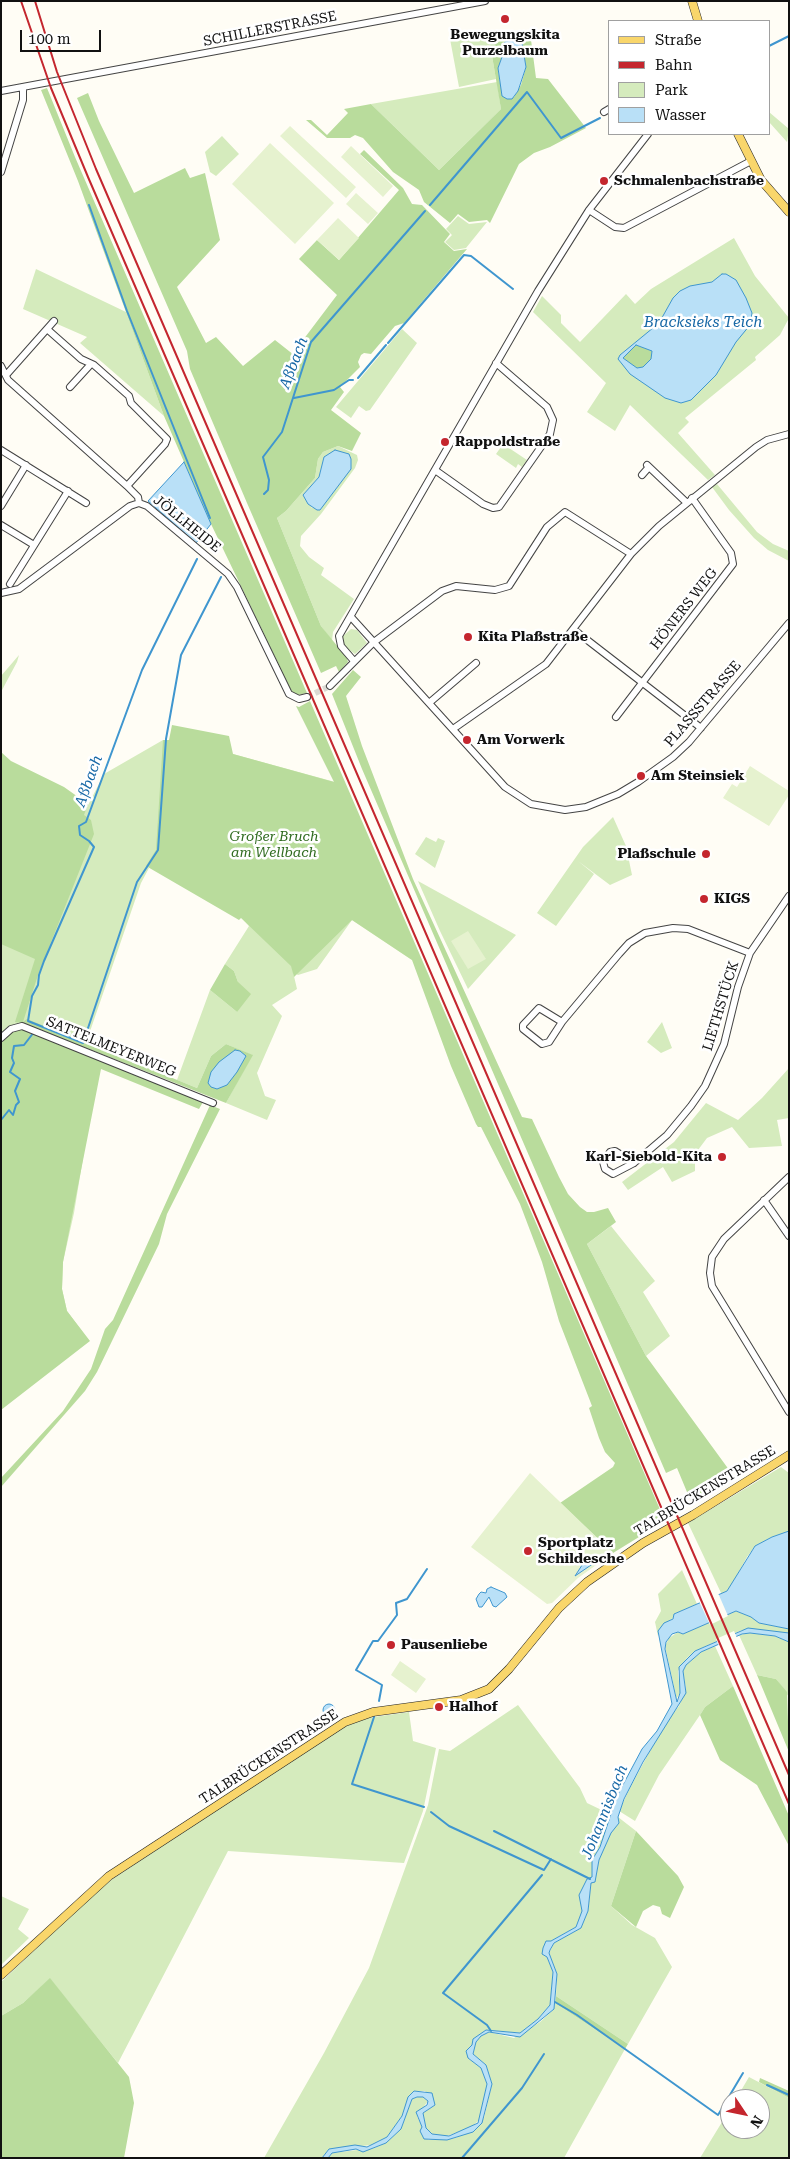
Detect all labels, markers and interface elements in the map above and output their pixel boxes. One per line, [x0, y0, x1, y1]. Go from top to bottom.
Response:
street label: SCHILLERSTRASSE [202, 8, 338, 50]
marker: Bewegungskita Purzelbaum [499, 13, 511, 25]
scale bar [22, 20, 104, 52]
legend [608, 20, 770, 135]
place label: Bewegungskita Purzelbaum [450, 27, 560, 59]
text: 100 m [28, 30, 71, 48]
text: Straße [655, 31, 702, 49]
text: Bahn [655, 56, 692, 74]
text: Park [655, 81, 688, 99]
text: Wasser [655, 106, 706, 124]
place label: Schmalenbachstraße [614, 173, 764, 189]
marker: Schmalenbachstraße [598, 175, 610, 187]
water label: Bracksieks Teich [644, 314, 762, 332]
water label: Aßbach [276, 335, 312, 391]
place label: Rappoldstraße [455, 434, 560, 450]
marker: Rappoldstraße [439, 436, 451, 448]
street label: JÖLLHEIDE [150, 492, 224, 556]
street label: HÖNERS WEG [647, 565, 721, 653]
place label: Kita Plaßstraße [478, 629, 588, 645]
marker: Kita Plaßstraße [462, 631, 474, 643]
street label: PLASSSTRASSE [661, 657, 745, 751]
place label: Am Vorwerk [477, 732, 565, 748]
marker: Am Vorwerk [461, 734, 473, 746]
water label: Aßbach [71, 753, 107, 809]
place label: Am Steinsiek [651, 768, 744, 784]
marker: Am Steinsiek [635, 770, 647, 782]
park label: Großer Bruch am Wellbach [230, 829, 318, 862]
place label: Plaßschule [618, 846, 696, 862]
marker: Plaßschule [700, 848, 712, 860]
place label: KIGS [714, 891, 750, 907]
marker: KIGS [698, 893, 710, 905]
street label: LIETHSTÜCK [699, 959, 743, 1053]
street label: SATTELMEYERWEG [44, 1013, 178, 1081]
place label: Karl-Siebold-Kita [585, 1149, 712, 1165]
marker: Karl-Siebold-Kita [716, 1151, 728, 1163]
street label: TALBRÜCKENSTRASSE [631, 1442, 779, 1540]
place label: Sportplatz Schildesche [538, 1535, 624, 1568]
marker: Sportplatz Schildesche [522, 1545, 534, 1557]
place label: Pausenliebe [401, 1637, 488, 1653]
marker: Pausenliebe [385, 1639, 397, 1651]
place label: Halhof [449, 1699, 498, 1715]
marker: Halhof [433, 1701, 445, 1713]
street label: TALBRÜCKENSTRASSE [197, 1706, 341, 1808]
water label: Johannisbach [578, 1762, 632, 1862]
north arrow [720, 2089, 770, 2139]
text: N [747, 2113, 766, 2131]

